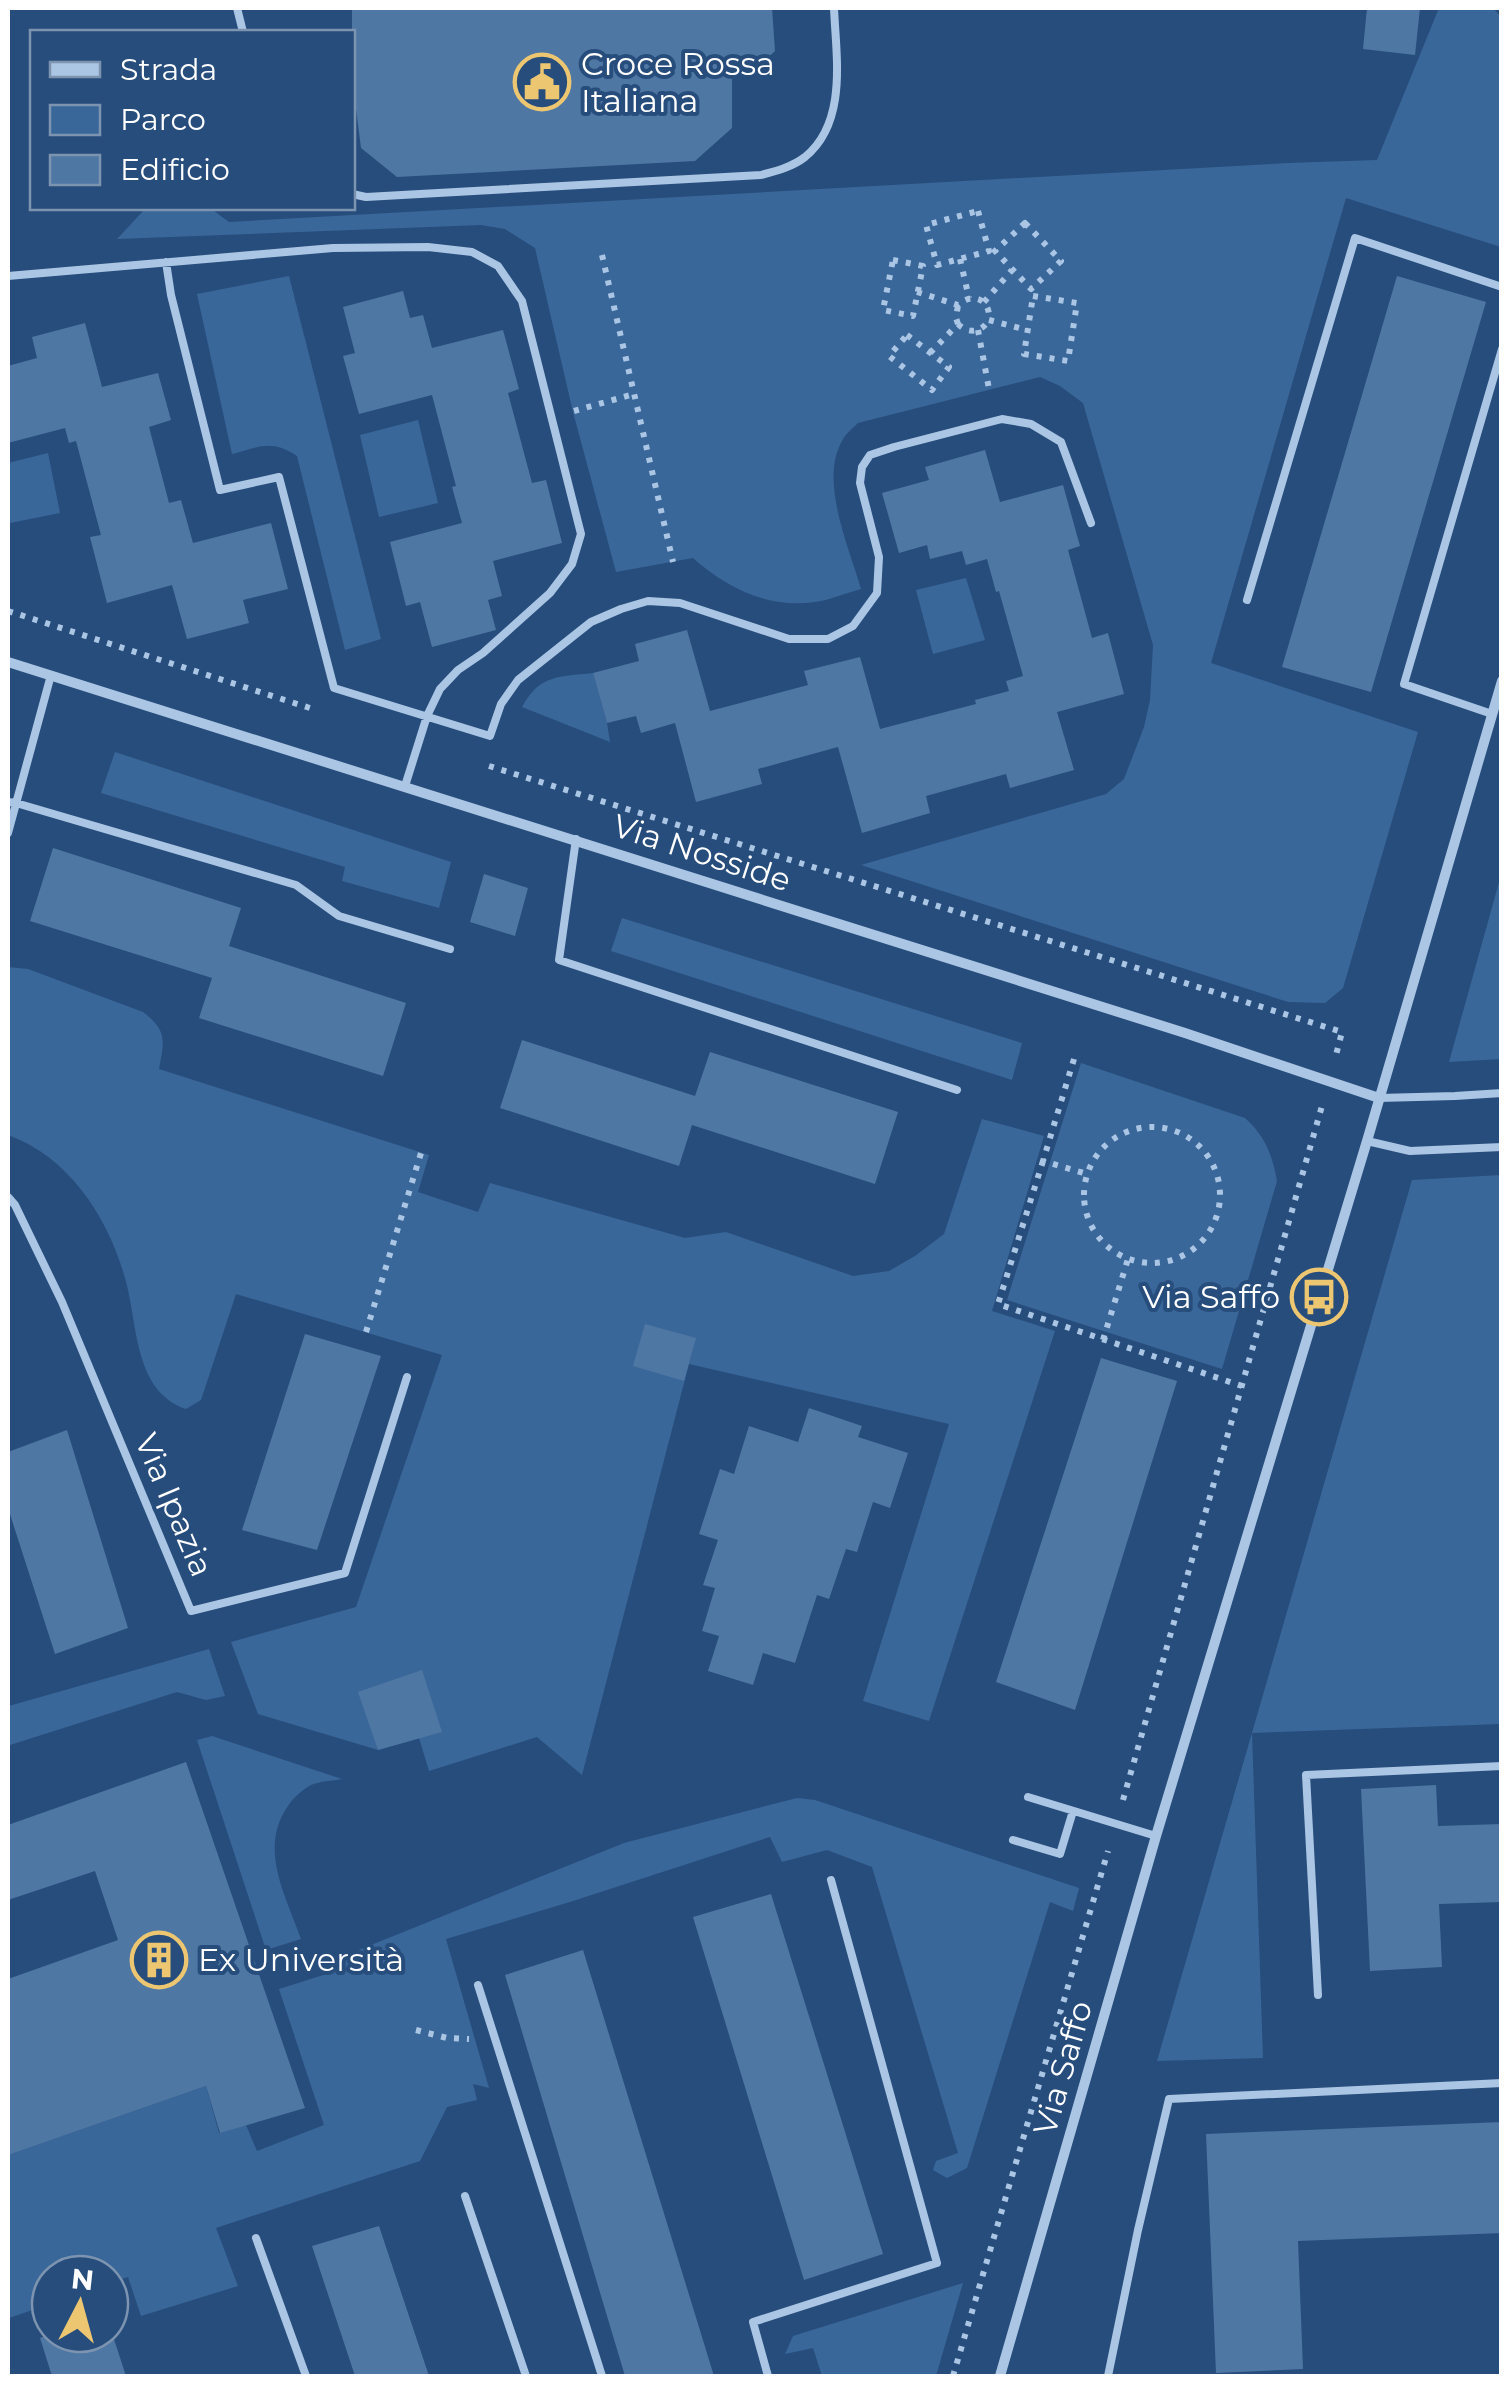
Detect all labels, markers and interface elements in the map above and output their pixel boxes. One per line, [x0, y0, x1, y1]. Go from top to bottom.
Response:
legend [30, 30, 355, 210]
place label: Croce Rossa Italiana [581, 44, 775, 120]
text: Strada [120, 51, 217, 88]
public building icon: Croce Rossa Italiana [512, 52, 572, 112]
text: Parco [120, 101, 206, 138]
text: Edificio [120, 151, 230, 188]
street label: Via Nosside [608, 805, 796, 900]
bus stop icon: Via Saffo [1289, 1267, 1349, 1327]
place label: Via Saffo [1142, 1277, 1280, 1316]
street label: Via Ipazia [127, 1427, 222, 1582]
building icon: Ex Università [129, 1930, 189, 1990]
place label: Ex Università [198, 1940, 404, 1979]
street label: Via Saffo [1025, 1996, 1100, 2139]
north arrow [30, 2254, 130, 2354]
text: N [70, 2261, 96, 2297]

